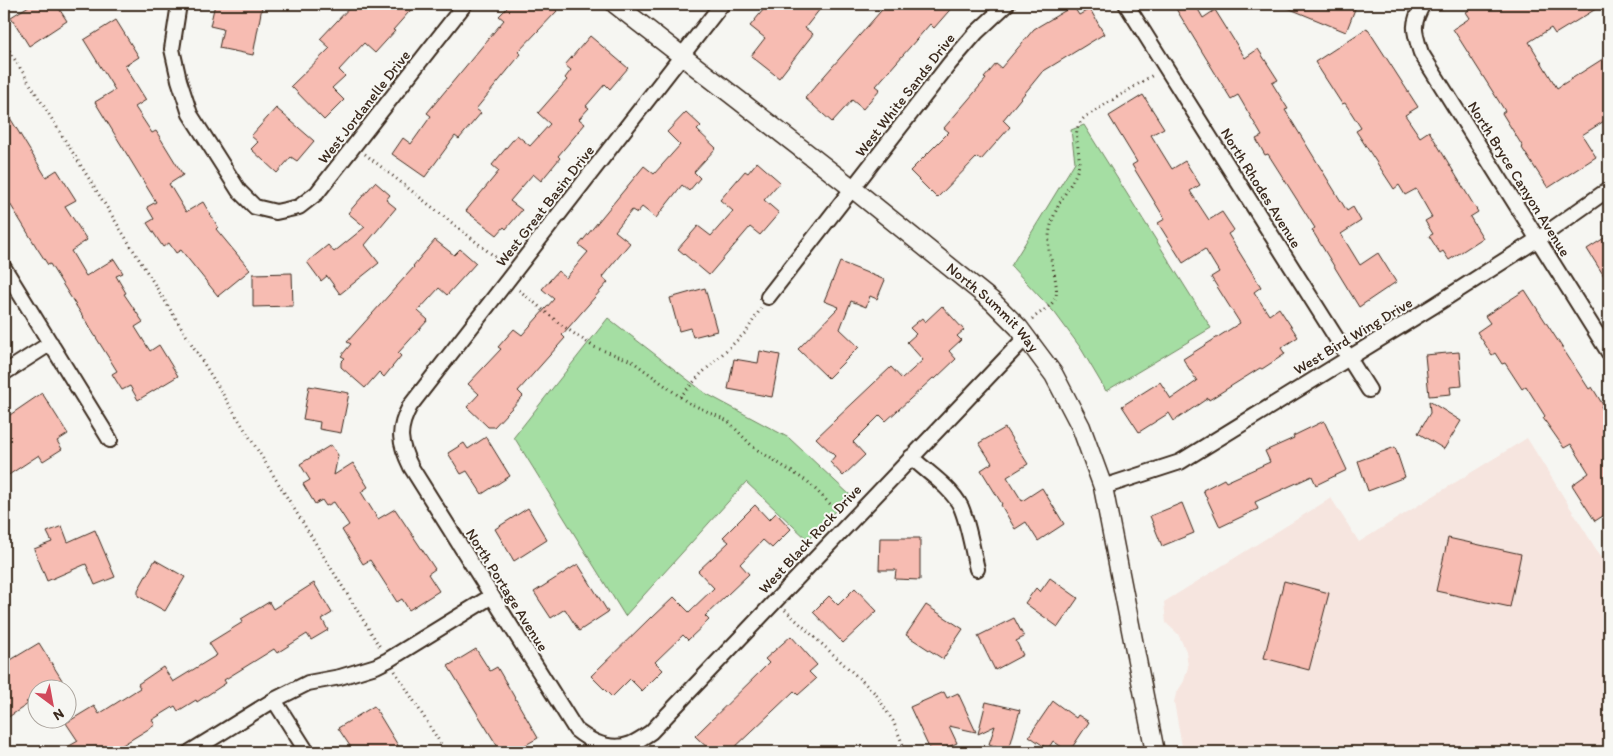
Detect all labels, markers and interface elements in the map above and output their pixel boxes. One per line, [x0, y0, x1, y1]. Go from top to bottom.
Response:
street label: West White Sands Drive [851, 30, 959, 160]
street label: West Jordanelle Drive [314, 47, 414, 167]
street label: North Bryce Canyon Avenue [1464, 98, 1574, 260]
street label: North Rhodes Avenue [1217, 125, 1305, 251]
street label: West Great Basin Drive [492, 142, 598, 270]
street label: North Summit Way [943, 259, 1043, 356]
street label: West Bird Wing Drive [1290, 293, 1416, 379]
street label: West Black Rock Drive [755, 481, 865, 597]
street label: North Portage Avenue [462, 525, 552, 655]
north arrow [28, 678, 78, 728]
text: N [50, 705, 67, 724]

